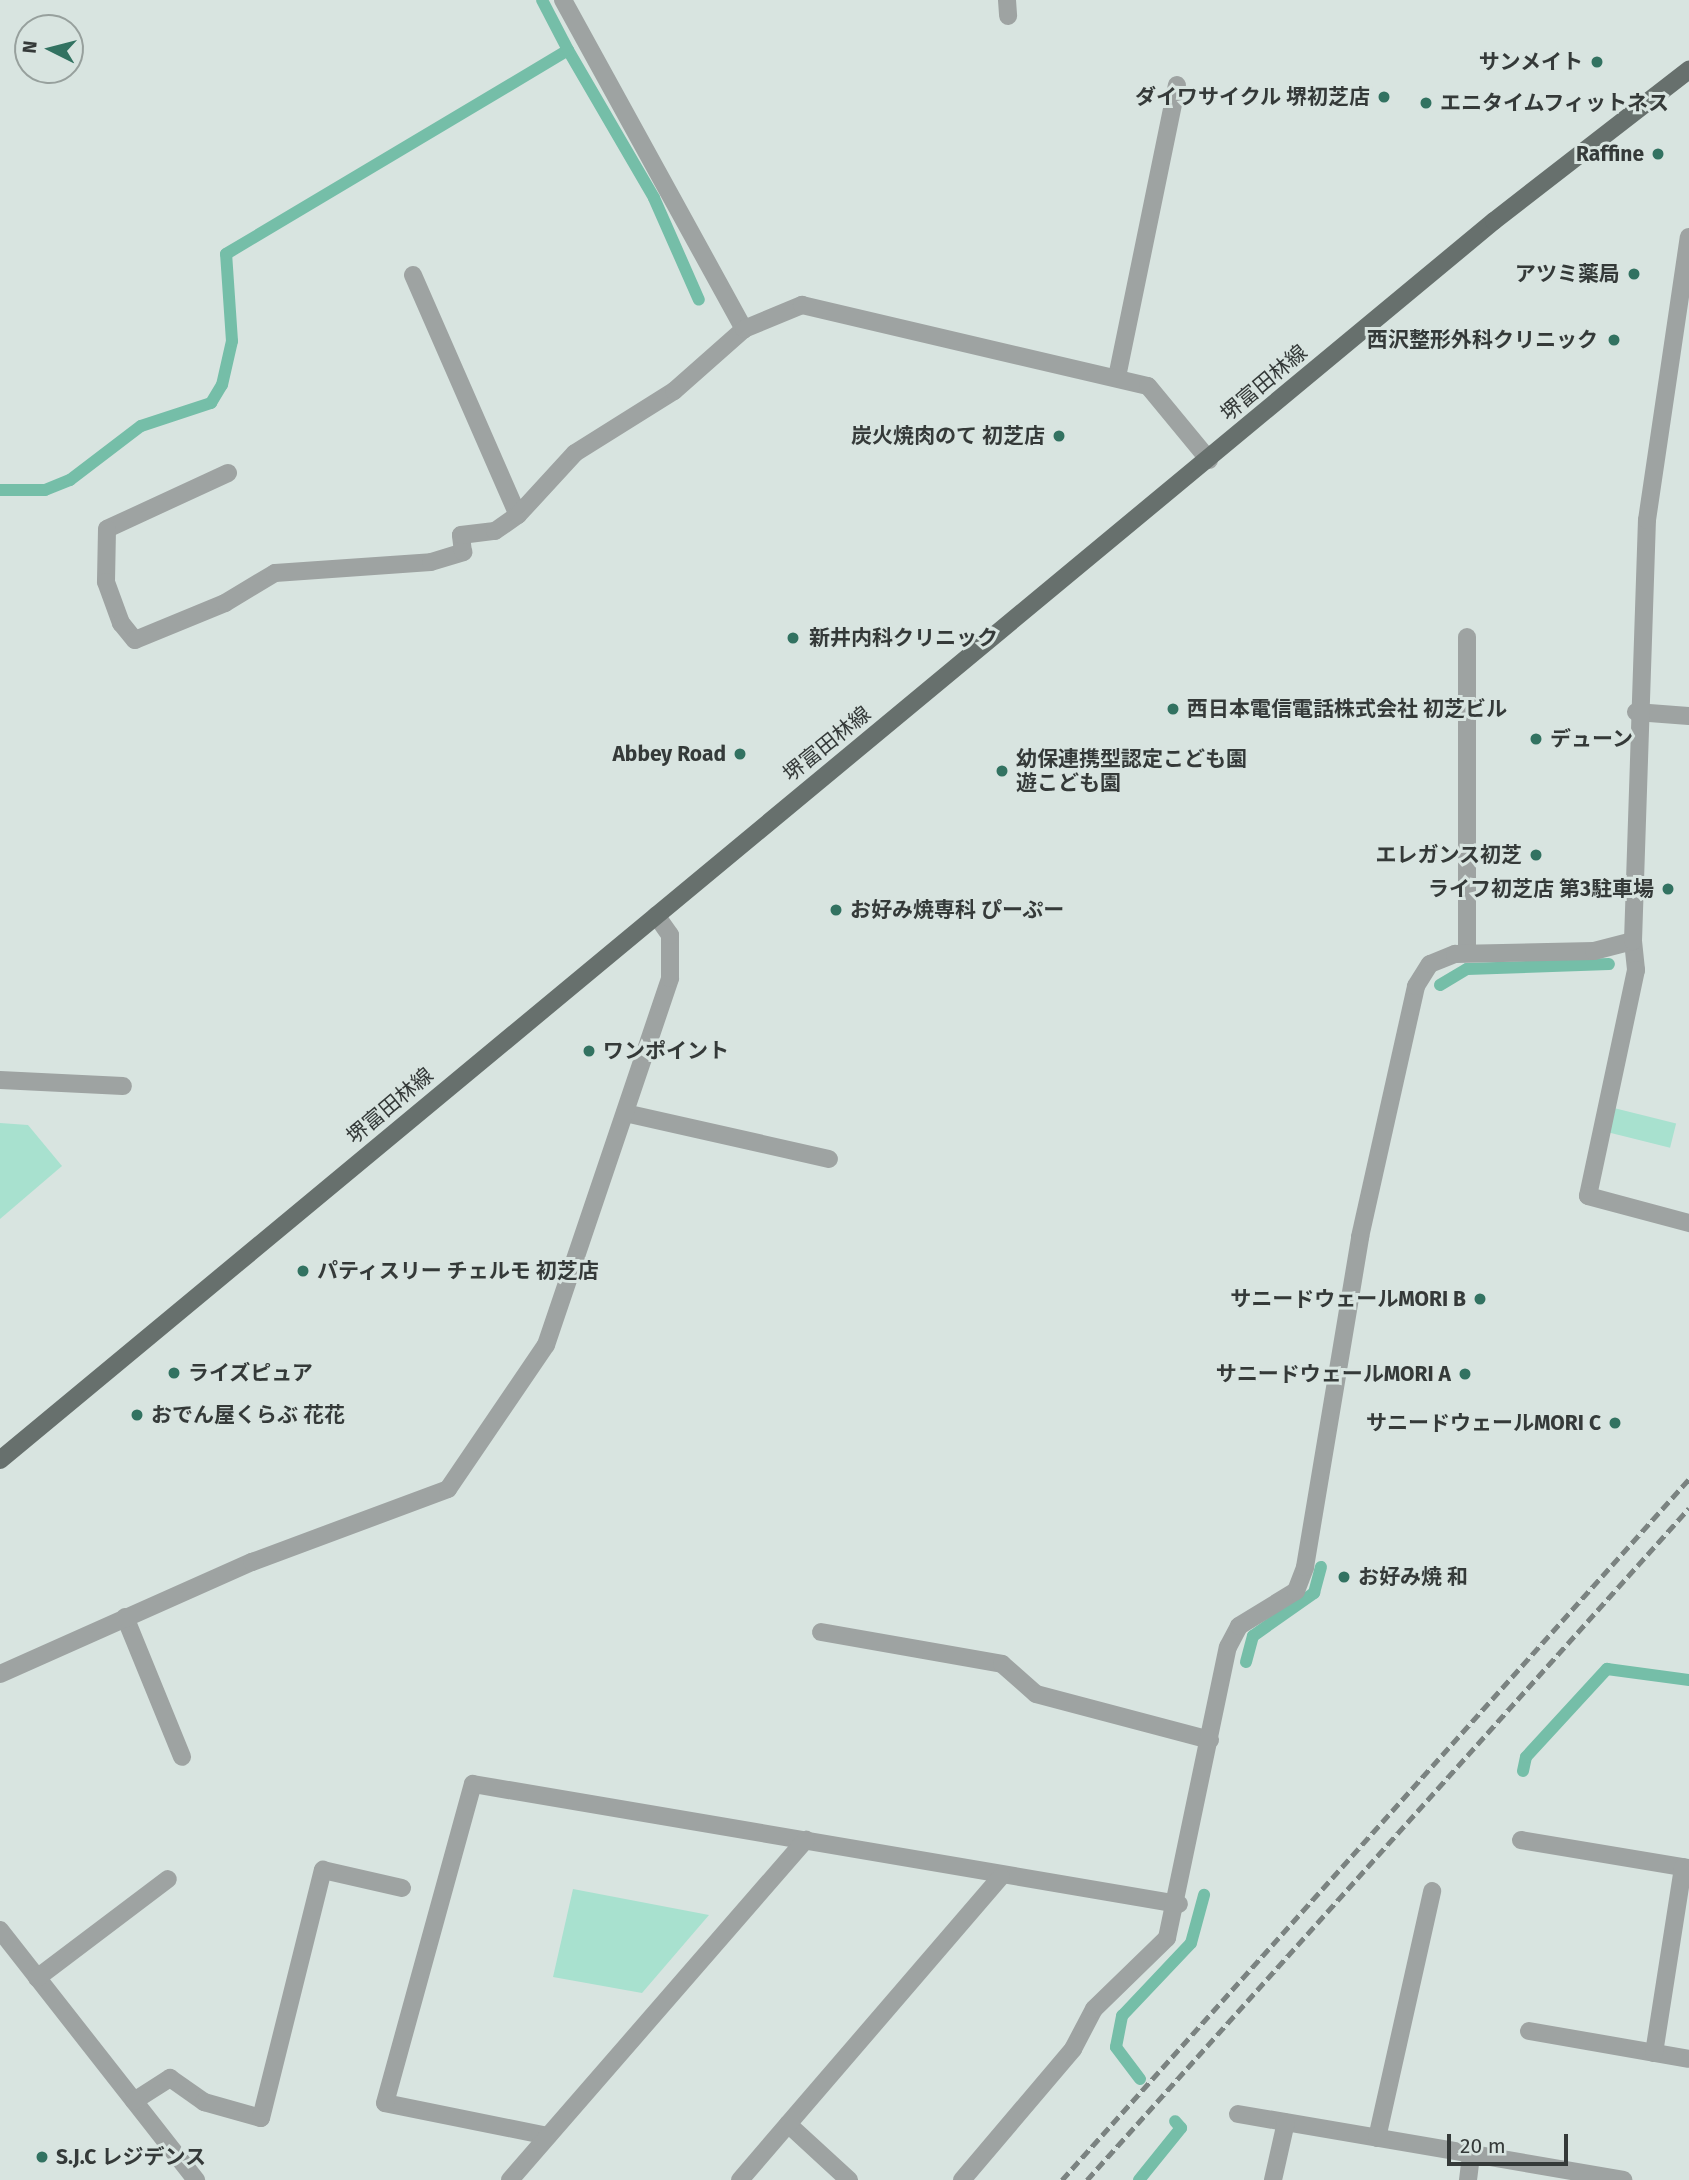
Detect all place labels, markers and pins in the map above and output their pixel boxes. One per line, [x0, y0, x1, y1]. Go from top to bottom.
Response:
place label: サンメイト [1478, 49, 1583, 75]
marker: サンメイト [1589, 54, 1605, 70]
place label: ダイワサイクル 堺初芝店 [1134, 84, 1370, 110]
marker: ダイワサイクル 堺初芝店 [1376, 89, 1392, 105]
place label: エニタイムフィットネス [1440, 90, 1671, 116]
marker: エニタイムフィットネス [1418, 95, 1434, 111]
place label: Raffine [1576, 141, 1644, 167]
marker: Raffine [1650, 146, 1666, 162]
place label: アツミ薬局 [1515, 261, 1620, 287]
marker: アツミ薬局 [1626, 266, 1642, 282]
place label: 西沢整形外科クリニック [1367, 327, 1598, 353]
marker: 西沢整形外科クリニック [1604, 330, 1624, 350]
place label: 炭火焼肉のて 初芝店 [851, 423, 1045, 449]
marker: 炭火焼肉のて 初芝店 [1051, 428, 1067, 444]
place label: 新井内科クリニック [809, 625, 998, 651]
marker: 新井内科クリニック [783, 628, 803, 648]
place label: 西日本電信電話株式会社 初芝ビル [1187, 696, 1507, 722]
marker: 西日本電信電話株式会社 初芝ビル [1165, 701, 1181, 717]
place label: デューン [1550, 726, 1634, 752]
marker: デューン [1528, 731, 1544, 747]
place label: Abbey Road [612, 741, 726, 767]
marker: Abbey Road [732, 746, 748, 762]
place label: 幼保連携型認定こども園 遊こども園 [1016, 746, 1247, 796]
marker: 幼保連携型認定こども園 遊こども園 [994, 763, 1010, 779]
place label: エレガンス初芝 [1375, 842, 1522, 868]
marker: エレガンス初芝 [1528, 847, 1544, 863]
place label: ライフ初芝店 第3駐車場 [1428, 876, 1654, 902]
marker: ライフ初芝店 第3駐車場 [1660, 881, 1676, 897]
place label: お好み焼専科 ぴーぷー [850, 897, 1065, 923]
marker: お好み焼専科 ぴーぷー [828, 902, 844, 918]
place label: ワンポイント [603, 1038, 729, 1064]
marker: ワンポイント [581, 1043, 597, 1059]
place label: パティスリー チェルモ 初芝店 [317, 1258, 600, 1284]
marker: パティスリー チェルモ 初芝店 [295, 1263, 311, 1279]
place label: サニードウェールMORI B [1230, 1286, 1466, 1312]
marker: サニードウェールMORI B [1472, 1291, 1488, 1307]
place label: ライズピュア [188, 1360, 314, 1386]
place label: サニードウェールMORI A [1216, 1361, 1451, 1387]
marker: ライズピュア [166, 1365, 182, 1381]
marker: サニードウェールMORI A [1457, 1366, 1473, 1382]
place label: おでん屋くらぶ 花花 [151, 1402, 345, 1428]
marker: おでん屋くらぶ 花花 [129, 1407, 145, 1423]
place label: サニードウェールMORI C [1366, 1410, 1601, 1436]
marker: サニードウェールMORI C [1607, 1415, 1623, 1431]
place label: お好み焼 和 [1358, 1564, 1468, 1590]
marker: お好み焼 和 [1336, 1569, 1352, 1585]
place label: S.J.C レジデンス [56, 2144, 206, 2170]
marker: S.J.C レジデンス [34, 2149, 50, 2165]

